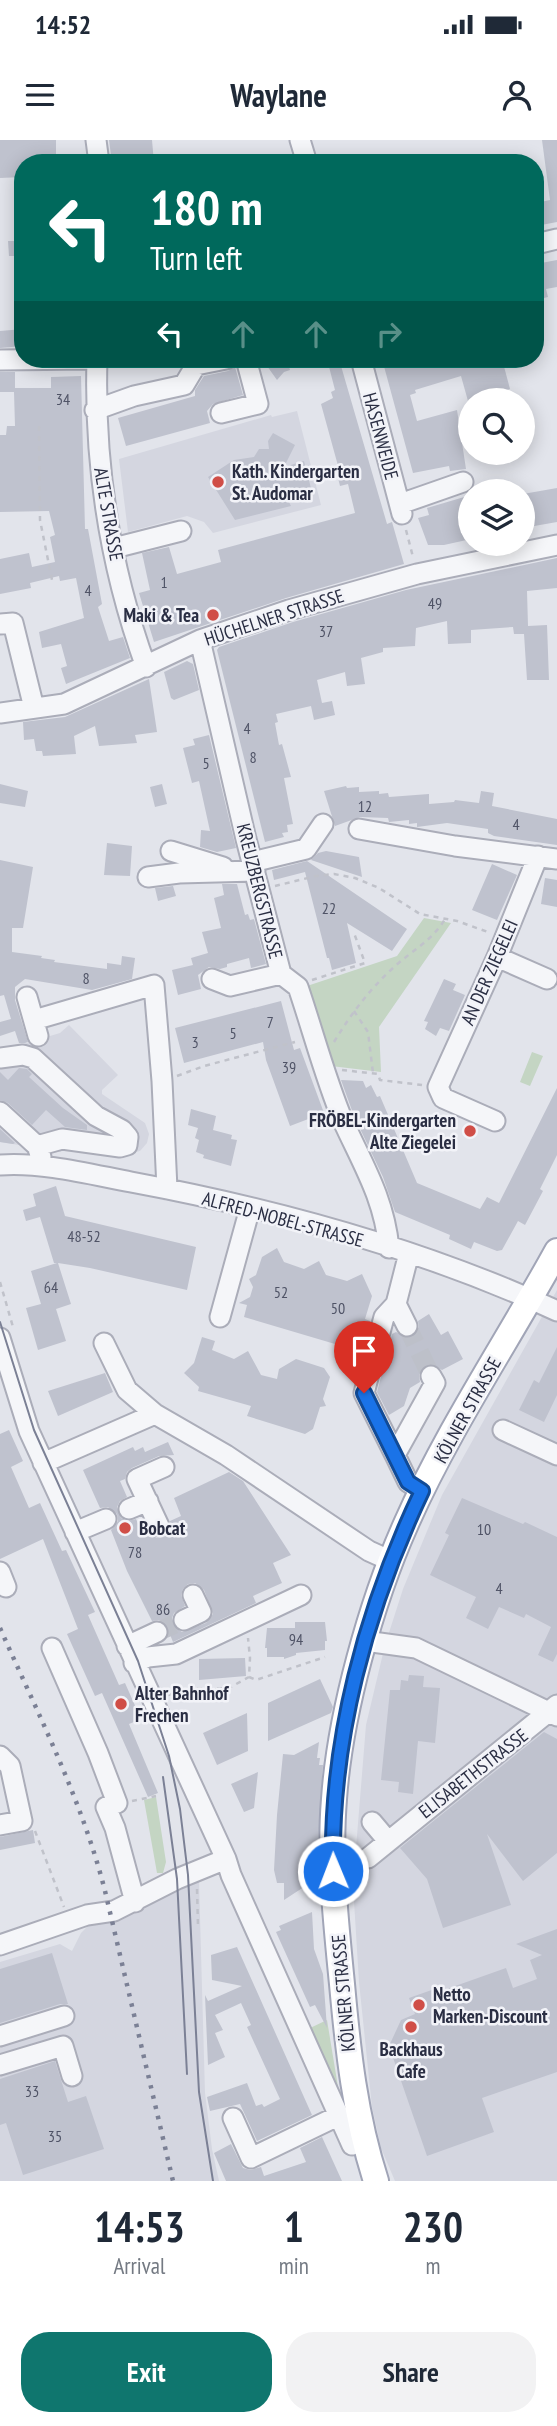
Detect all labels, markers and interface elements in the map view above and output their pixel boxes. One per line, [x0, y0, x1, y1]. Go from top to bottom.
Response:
text: 14:52 [35, 8, 91, 41]
text: Waylane [230, 74, 327, 116]
icon: menu [21, 76, 59, 114]
icon: person [498, 76, 536, 114]
text: 180 m [150, 175, 263, 239]
icon: left [35, 182, 126, 273]
text: Turn left [150, 237, 242, 279]
icon: left [151, 315, 189, 353]
icon: ahead [224, 315, 262, 353]
icon: ahead [297, 315, 335, 353]
icon: right [370, 315, 408, 353]
map controls [458, 388, 535, 556]
button: search [458, 388, 535, 465]
house number: 34 [56, 389, 70, 409]
street label: HASENWEIDE [358, 390, 404, 482]
place label: Kath. Kindergarten St. Audomar [232, 459, 360, 505]
street label: ALTE STRASSE [89, 465, 129, 563]
marker: Kath. Kindergarten St. Audomar [210, 474, 226, 490]
button: layers [458, 479, 535, 556]
house number: 1 [160, 572, 168, 592]
house number: 4 [84, 580, 92, 600]
street label: HÜCHELNER STRASSE [201, 583, 347, 651]
house number: 49 [428, 593, 442, 613]
place label: Maki & Tea [123, 603, 199, 627]
marker: Maki & Tea [205, 607, 221, 623]
house number: 37 [319, 621, 333, 641]
house number: 4 [243, 718, 251, 738]
house number: 8 [249, 747, 257, 767]
house number: 5 [202, 753, 210, 773]
house number: 12 [358, 796, 372, 816]
house number: 4 [512, 814, 520, 834]
street label: KREUZBERGSTRASSE [232, 821, 288, 961]
house number: 22 [322, 898, 336, 918]
street label: AN DER ZIEGELEI [455, 915, 523, 1029]
house number: 8 [82, 968, 90, 988]
house number: 7 [266, 1012, 274, 1032]
house number: 5 [229, 1023, 237, 1043]
house number: 3 [191, 1032, 199, 1052]
house number: 39 [282, 1057, 296, 1077]
place label: FRÖBEL-Kindergarten Alte Ziegelei [309, 1108, 456, 1154]
marker: FRÖBEL-Kindergarten Alte Ziegelei [462, 1123, 478, 1139]
street label: ALFRED-NOBEL-STRASSE [200, 1186, 366, 1252]
house number: 48-52 [67, 1226, 101, 1246]
house number: 64 [44, 1277, 58, 1297]
house number: 52 [274, 1282, 288, 1302]
house number: 50 [331, 1298, 345, 1318]
pin [334, 1321, 394, 1393]
icon: arrive [345, 1332, 383, 1370]
street label: KÖLNER STRASSE [428, 1353, 506, 1467]
place label: Bobcat [139, 1516, 186, 1540]
house number: 10 [477, 1519, 491, 1539]
marker: Bobcat [117, 1520, 133, 1536]
house number: 78 [128, 1542, 142, 1562]
house number: 4 [495, 1578, 503, 1598]
house number: 86 [156, 1599, 170, 1619]
house number: 94 [289, 1629, 303, 1649]
place label: Alter Bahnhof Frechen [134, 1681, 229, 1727]
marker: Alter Bahnhof Frechen [113, 1696, 129, 1712]
street label: ELISABETHSTRASSE [414, 1723, 532, 1823]
position arrow [296, 1834, 370, 1908]
street label: KÖLNER STRASSE [326, 1933, 360, 2053]
place label: Netto Marken-Discount [433, 1982, 548, 2028]
marker: Netto Marken-Discount [411, 1997, 427, 2013]
marker: Backhaus Cafe [403, 2019, 419, 2035]
place label: Backhaus Cafe [379, 2037, 443, 2083]
house number: 33 [25, 2081, 39, 2101]
house number: 35 [48, 2126, 62, 2146]
text: 14:53 [94, 2199, 185, 2254]
text: 1 [284, 2199, 304, 2254]
text: 230 [403, 2199, 463, 2254]
text: Arrival [113, 2251, 165, 2280]
text: min [279, 2251, 309, 2280]
text: m [425, 2251, 440, 2280]
button: Exit [21, 2332, 272, 2412]
button: Share [286, 2332, 536, 2412]

